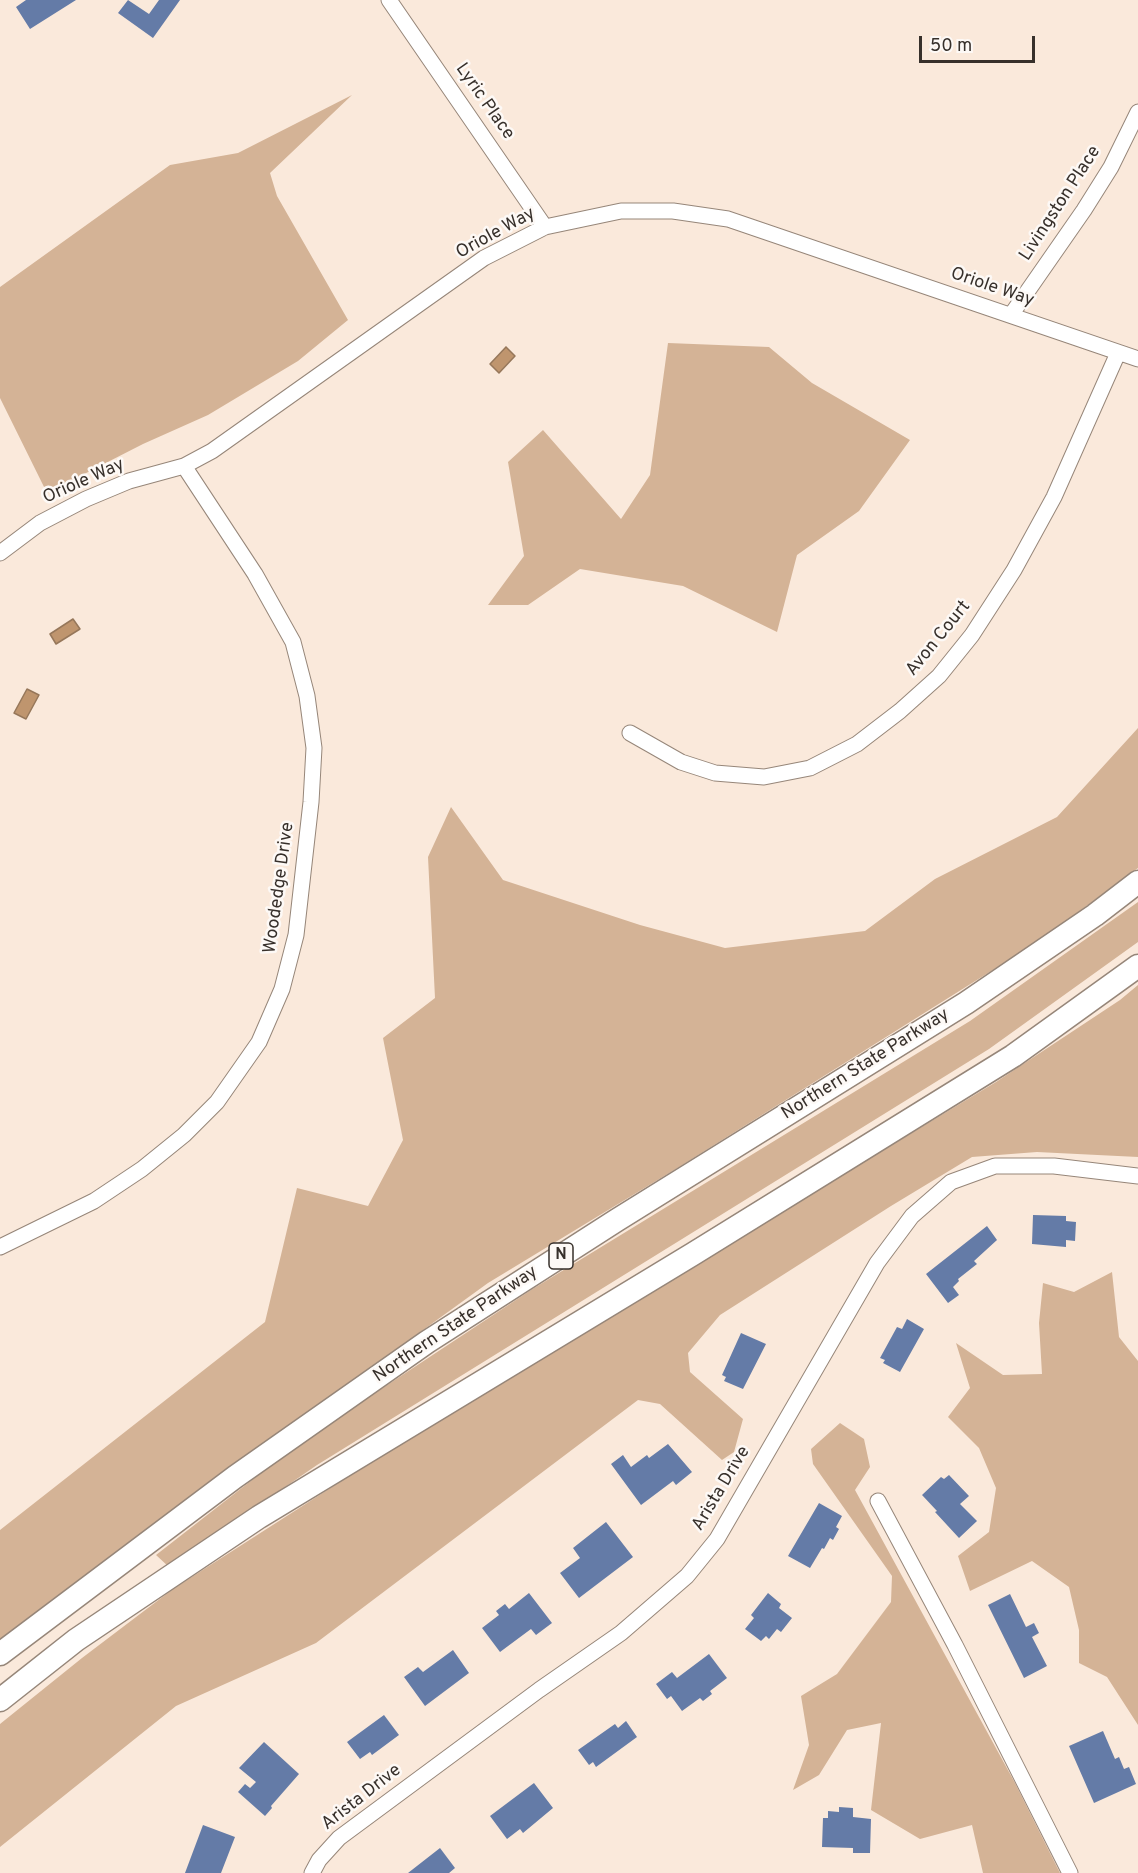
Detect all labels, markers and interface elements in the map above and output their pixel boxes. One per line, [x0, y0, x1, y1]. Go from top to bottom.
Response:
scale bar [922, 24, 1038, 62]
text: 50 m [930, 35, 972, 58]
street label: Lyric Place [450, 60, 518, 144]
street label: Livingston Place [1016, 142, 1106, 266]
street label: Oriole Way [453, 203, 539, 265]
street label: Oriole Way [947, 264, 1037, 312]
street label: Oriole Way [40, 454, 128, 510]
street label: Avon Court [902, 597, 976, 681]
street label: Woodedge Drive [260, 821, 300, 955]
street label: Northern State Parkway [778, 1005, 954, 1125]
road number: N [549, 1243, 573, 1269]
street label: Northern State Parkway [370, 1262, 542, 1388]
street label: Arista Drive [688, 1443, 756, 1535]
street label: Arista Drive [318, 1760, 406, 1836]

